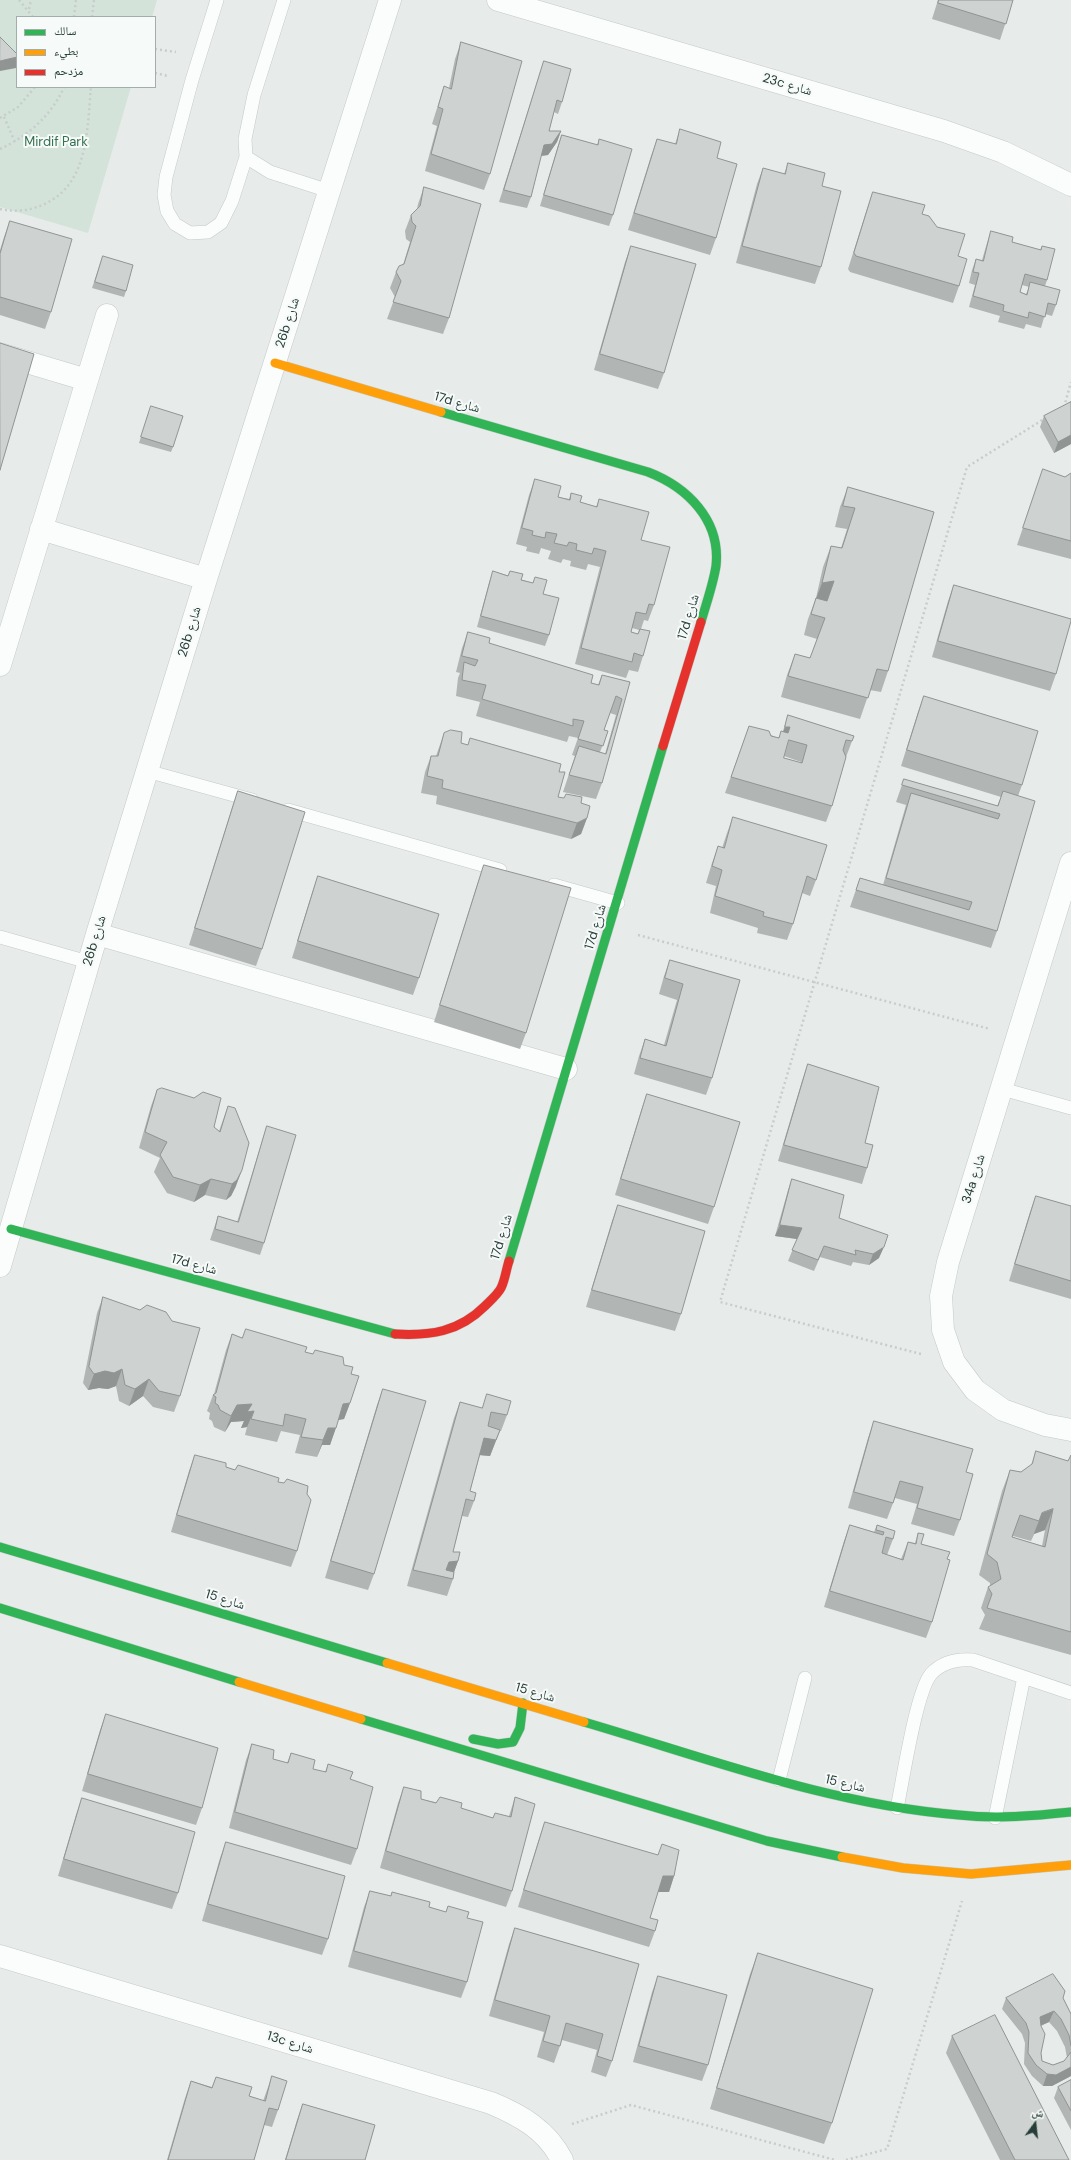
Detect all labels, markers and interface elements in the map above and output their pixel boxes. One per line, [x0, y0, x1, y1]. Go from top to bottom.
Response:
legend [16, 16, 156, 88]
text: سالك [54, 23, 76, 39]
text: بطيء [54, 43, 78, 59]
text: مزدحم [54, 63, 83, 79]
street label: 23c شارع [760, 71, 814, 99]
park label: Mirdif Park [24, 135, 88, 151]
street label: 26b شارع [273, 296, 303, 350]
street label: 17d شارع [432, 389, 482, 417]
street label: 17d شارع [675, 592, 703, 642]
street label: 26b شارع [175, 605, 205, 659]
street label: 17d شارع [582, 902, 610, 952]
street label: 26b شارع [80, 914, 110, 968]
street label: 34a شارع [959, 1152, 989, 1206]
street label: 17d شارع [488, 1212, 516, 1262]
street label: 17d شارع [169, 1251, 219, 1279]
street label: شارع 15 [204, 1587, 246, 1613]
street label: شارع 15 [514, 1680, 556, 1706]
street label: شارع 15 [824, 1772, 866, 1796]
street label: 13c شارع [265, 2029, 315, 2057]
north arrow [1015, 2104, 1055, 2144]
text: ش [1031, 2104, 1046, 2121]

